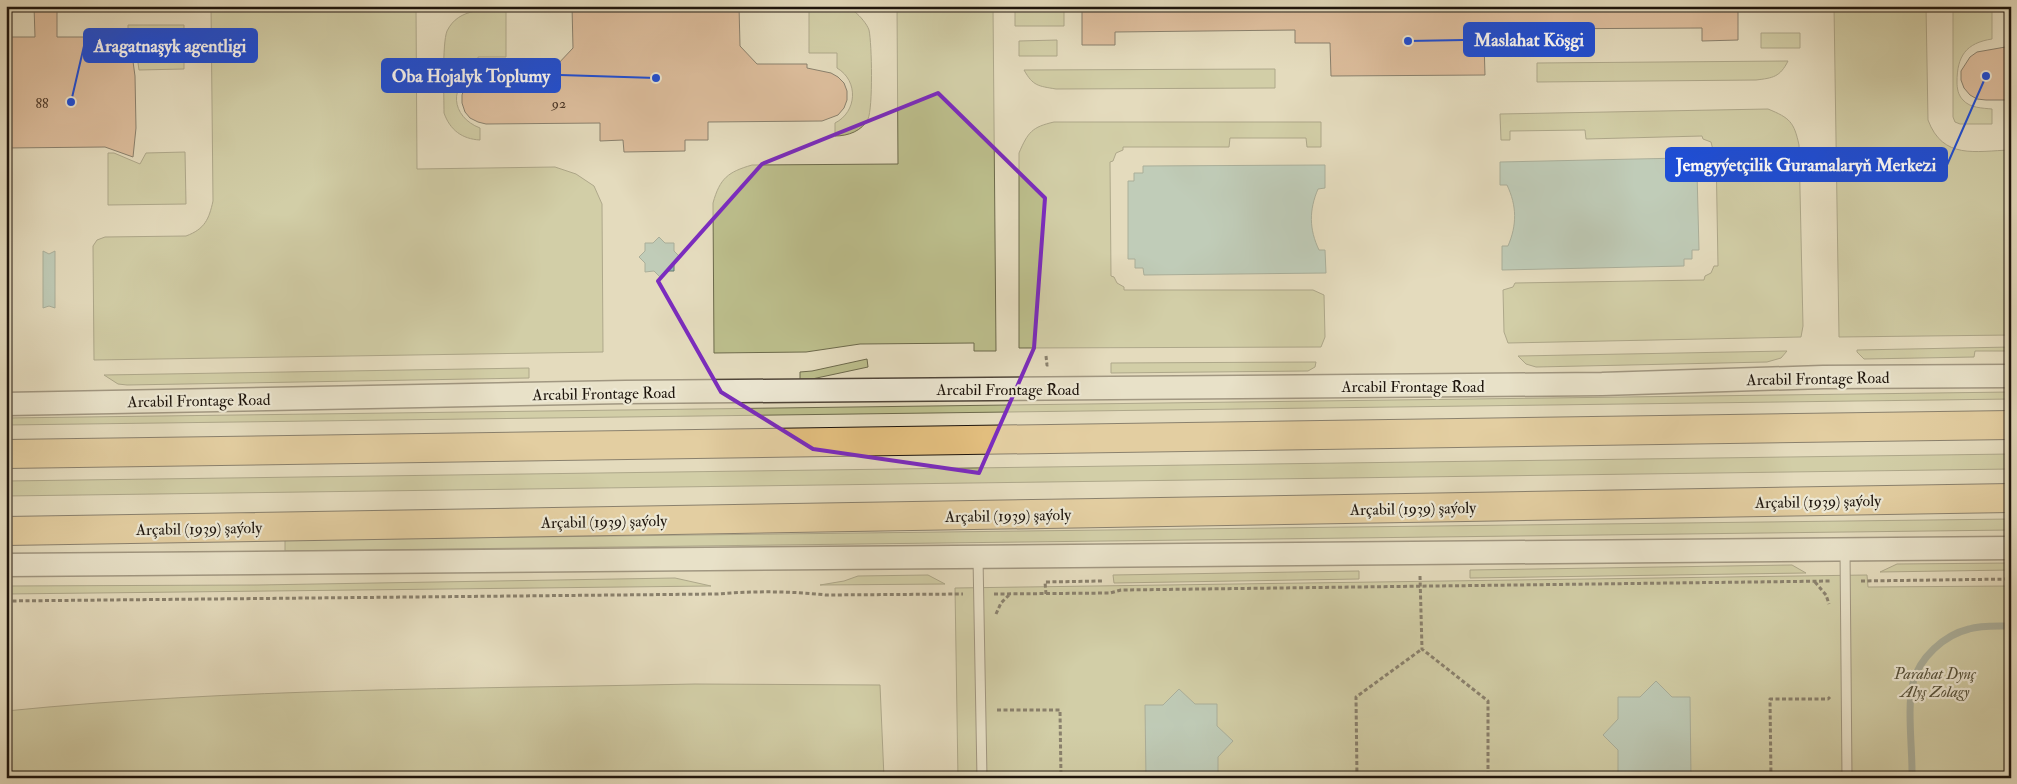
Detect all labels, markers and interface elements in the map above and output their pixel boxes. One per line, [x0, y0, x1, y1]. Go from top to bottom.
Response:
callout: Maslahat Köşgi [1464, 23, 1594, 56]
callout: Aragatnaşyk agentligi [84, 29, 257, 62]
text: Maslahat Köşgi [1473, 29, 1584, 52]
text: Aragatnaşyk agentligi [93, 35, 247, 58]
callout: Oba Hojalyk Toplumy [382, 59, 560, 92]
text: Oba Hojalyk Toplumy [392, 65, 551, 88]
house number: 88 [35, 95, 49, 112]
house number: 92 [551, 95, 566, 112]
callout: Jemgyýetçilik Guramalaryň Merkezi [1666, 148, 1947, 181]
text: Jemgyýetçilik Guramalaryň Merkezi [1675, 154, 1937, 177]
street label: Arcabil Frontage Road [1745, 368, 1890, 390]
street label: Arcabil Frontage Road [1340, 377, 1485, 397]
street label: Arcabil Frontage Road [935, 380, 1080, 400]
street label: Arcabil Frontage Road [531, 383, 676, 405]
street label: Arcabil Frontage Road [126, 390, 271, 412]
street label: Arçabil (1939) şaýoly [1754, 491, 1882, 513]
street label: Arçabil (1939) şaýoly [1349, 498, 1477, 520]
street label: Arçabil (1939) şaýoly [944, 505, 1072, 527]
street label: Arçabil (1939) şaýoly [540, 511, 668, 533]
street label: Arçabil (1939) şaýoly [135, 518, 263, 540]
park label: Parahat Dynç Alyş Zolagy [1893, 664, 1977, 702]

